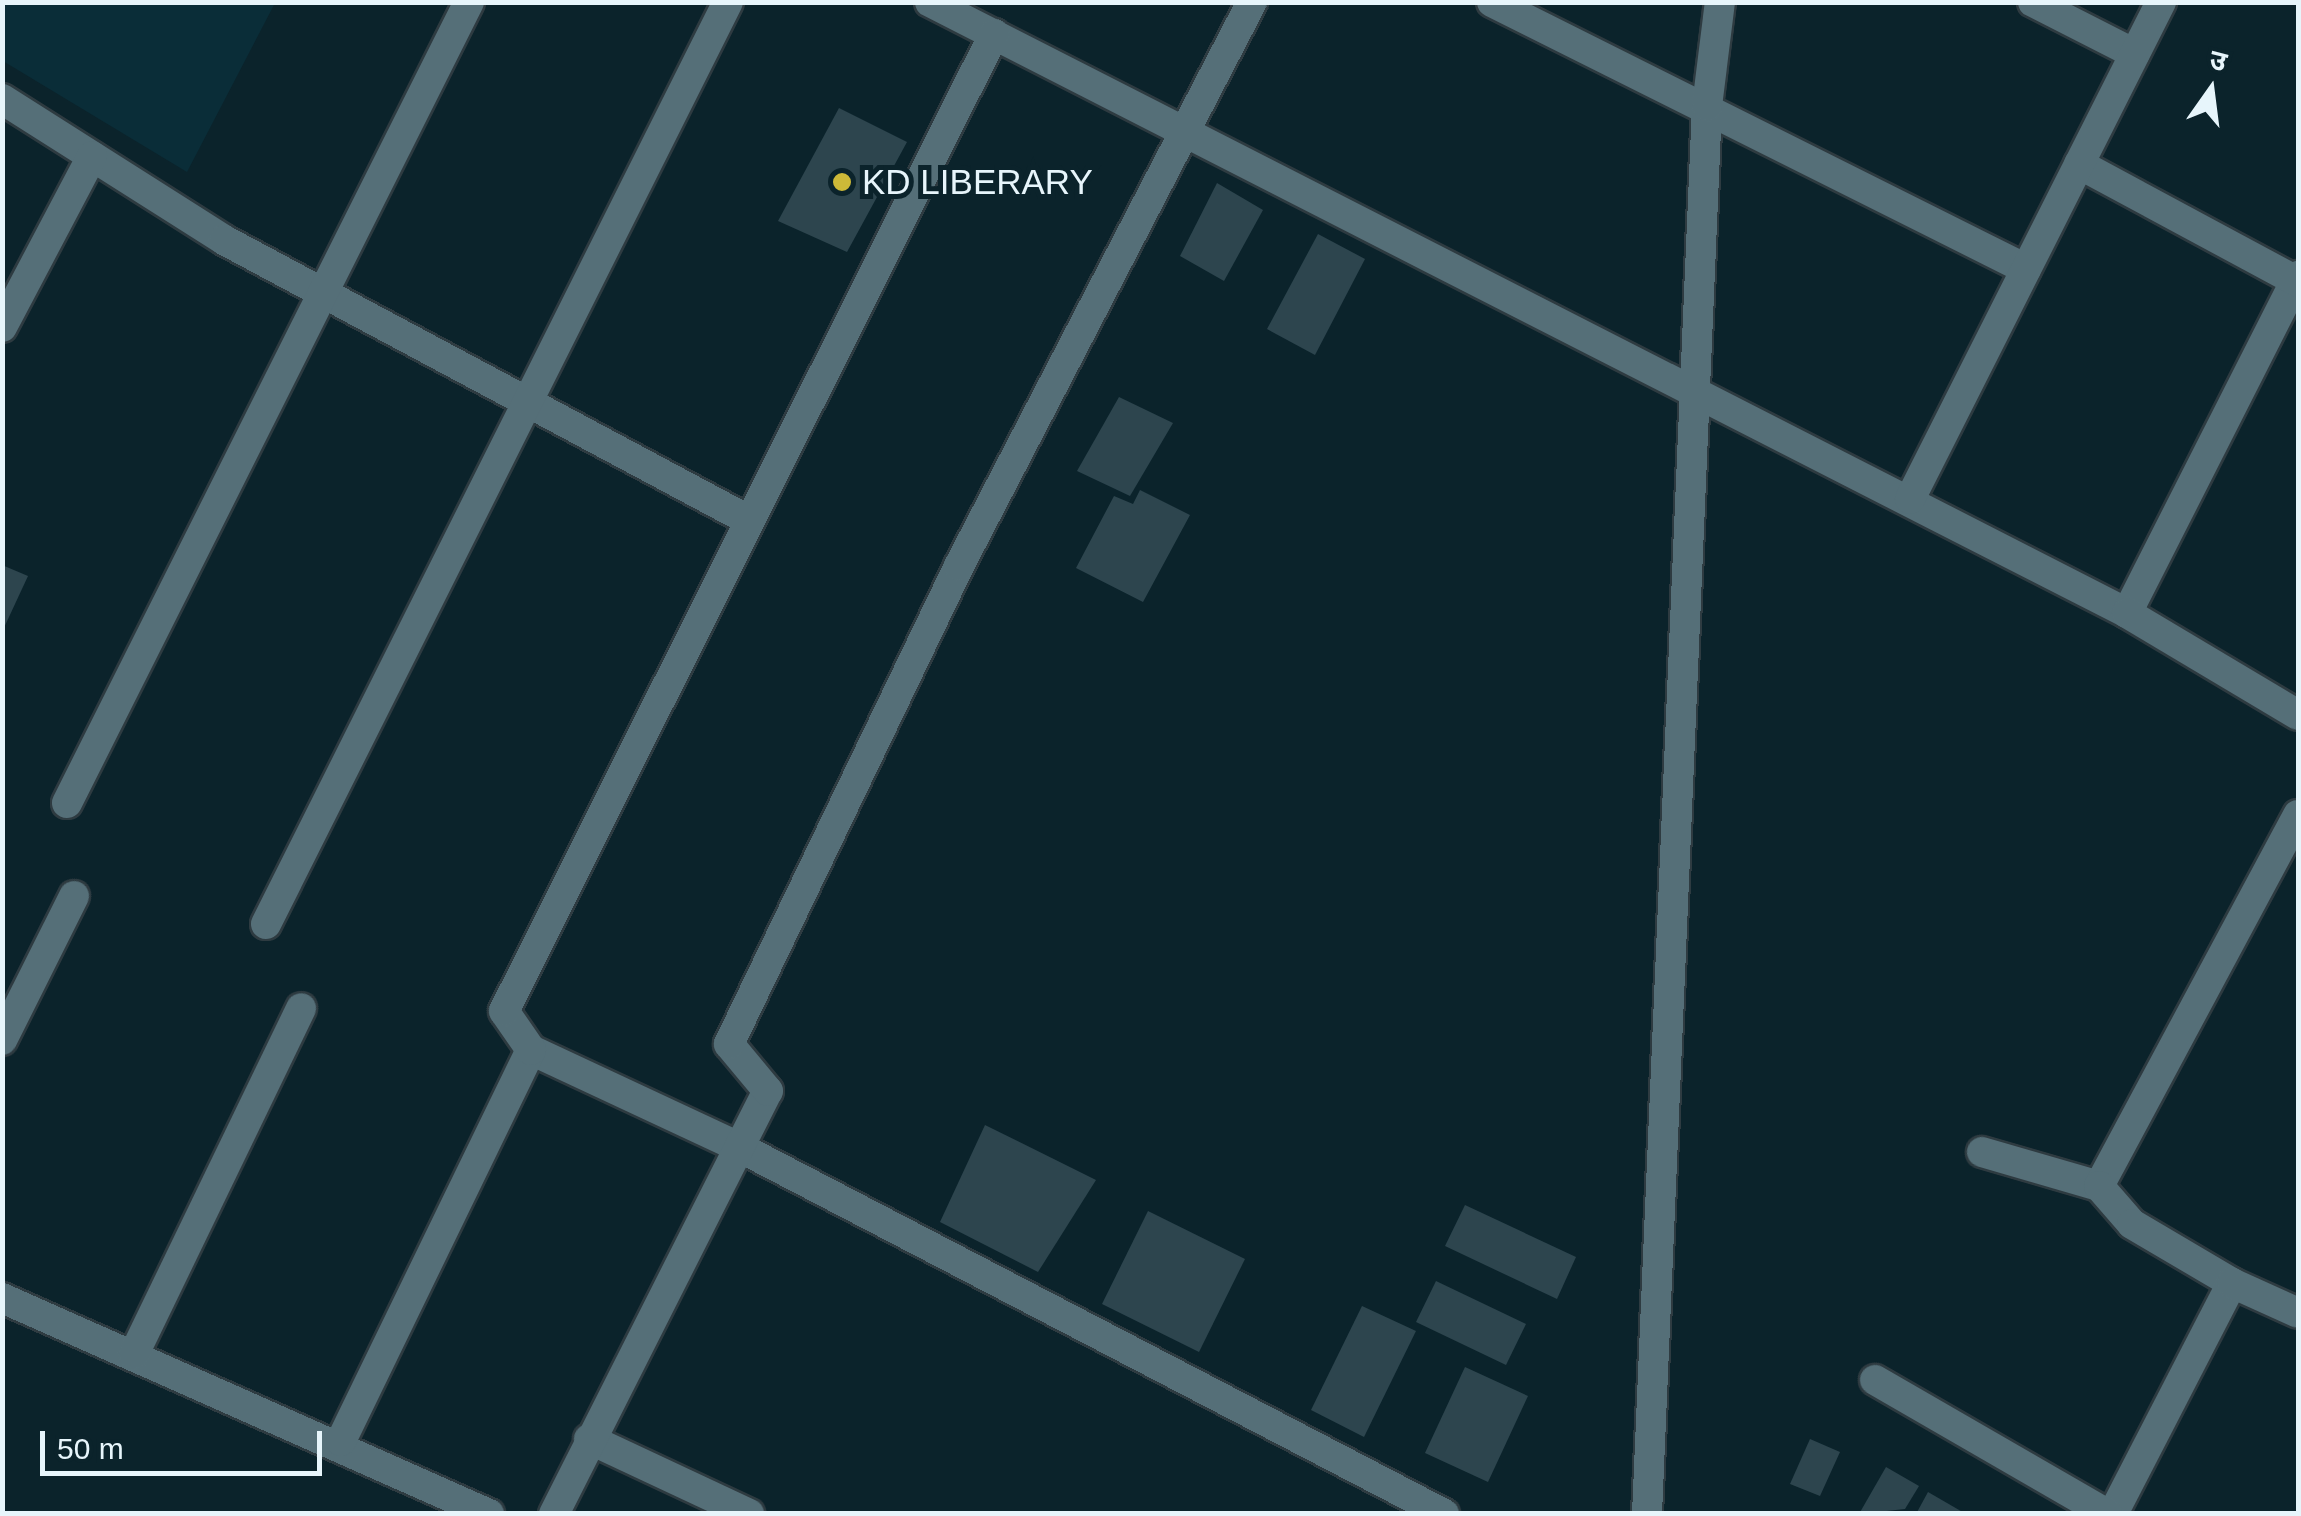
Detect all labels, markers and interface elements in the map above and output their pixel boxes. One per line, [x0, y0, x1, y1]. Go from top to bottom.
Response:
north arrow [2161, 40, 2261, 140]
text: उ [2207, 43, 2230, 77]
place label: KD LIBERARY [862, 161, 1093, 203]
marker: KD LIBERARY [831, 171, 853, 193]
scale bar [45, 1411, 328, 1473]
text: 50 m [57, 1432, 124, 1465]

